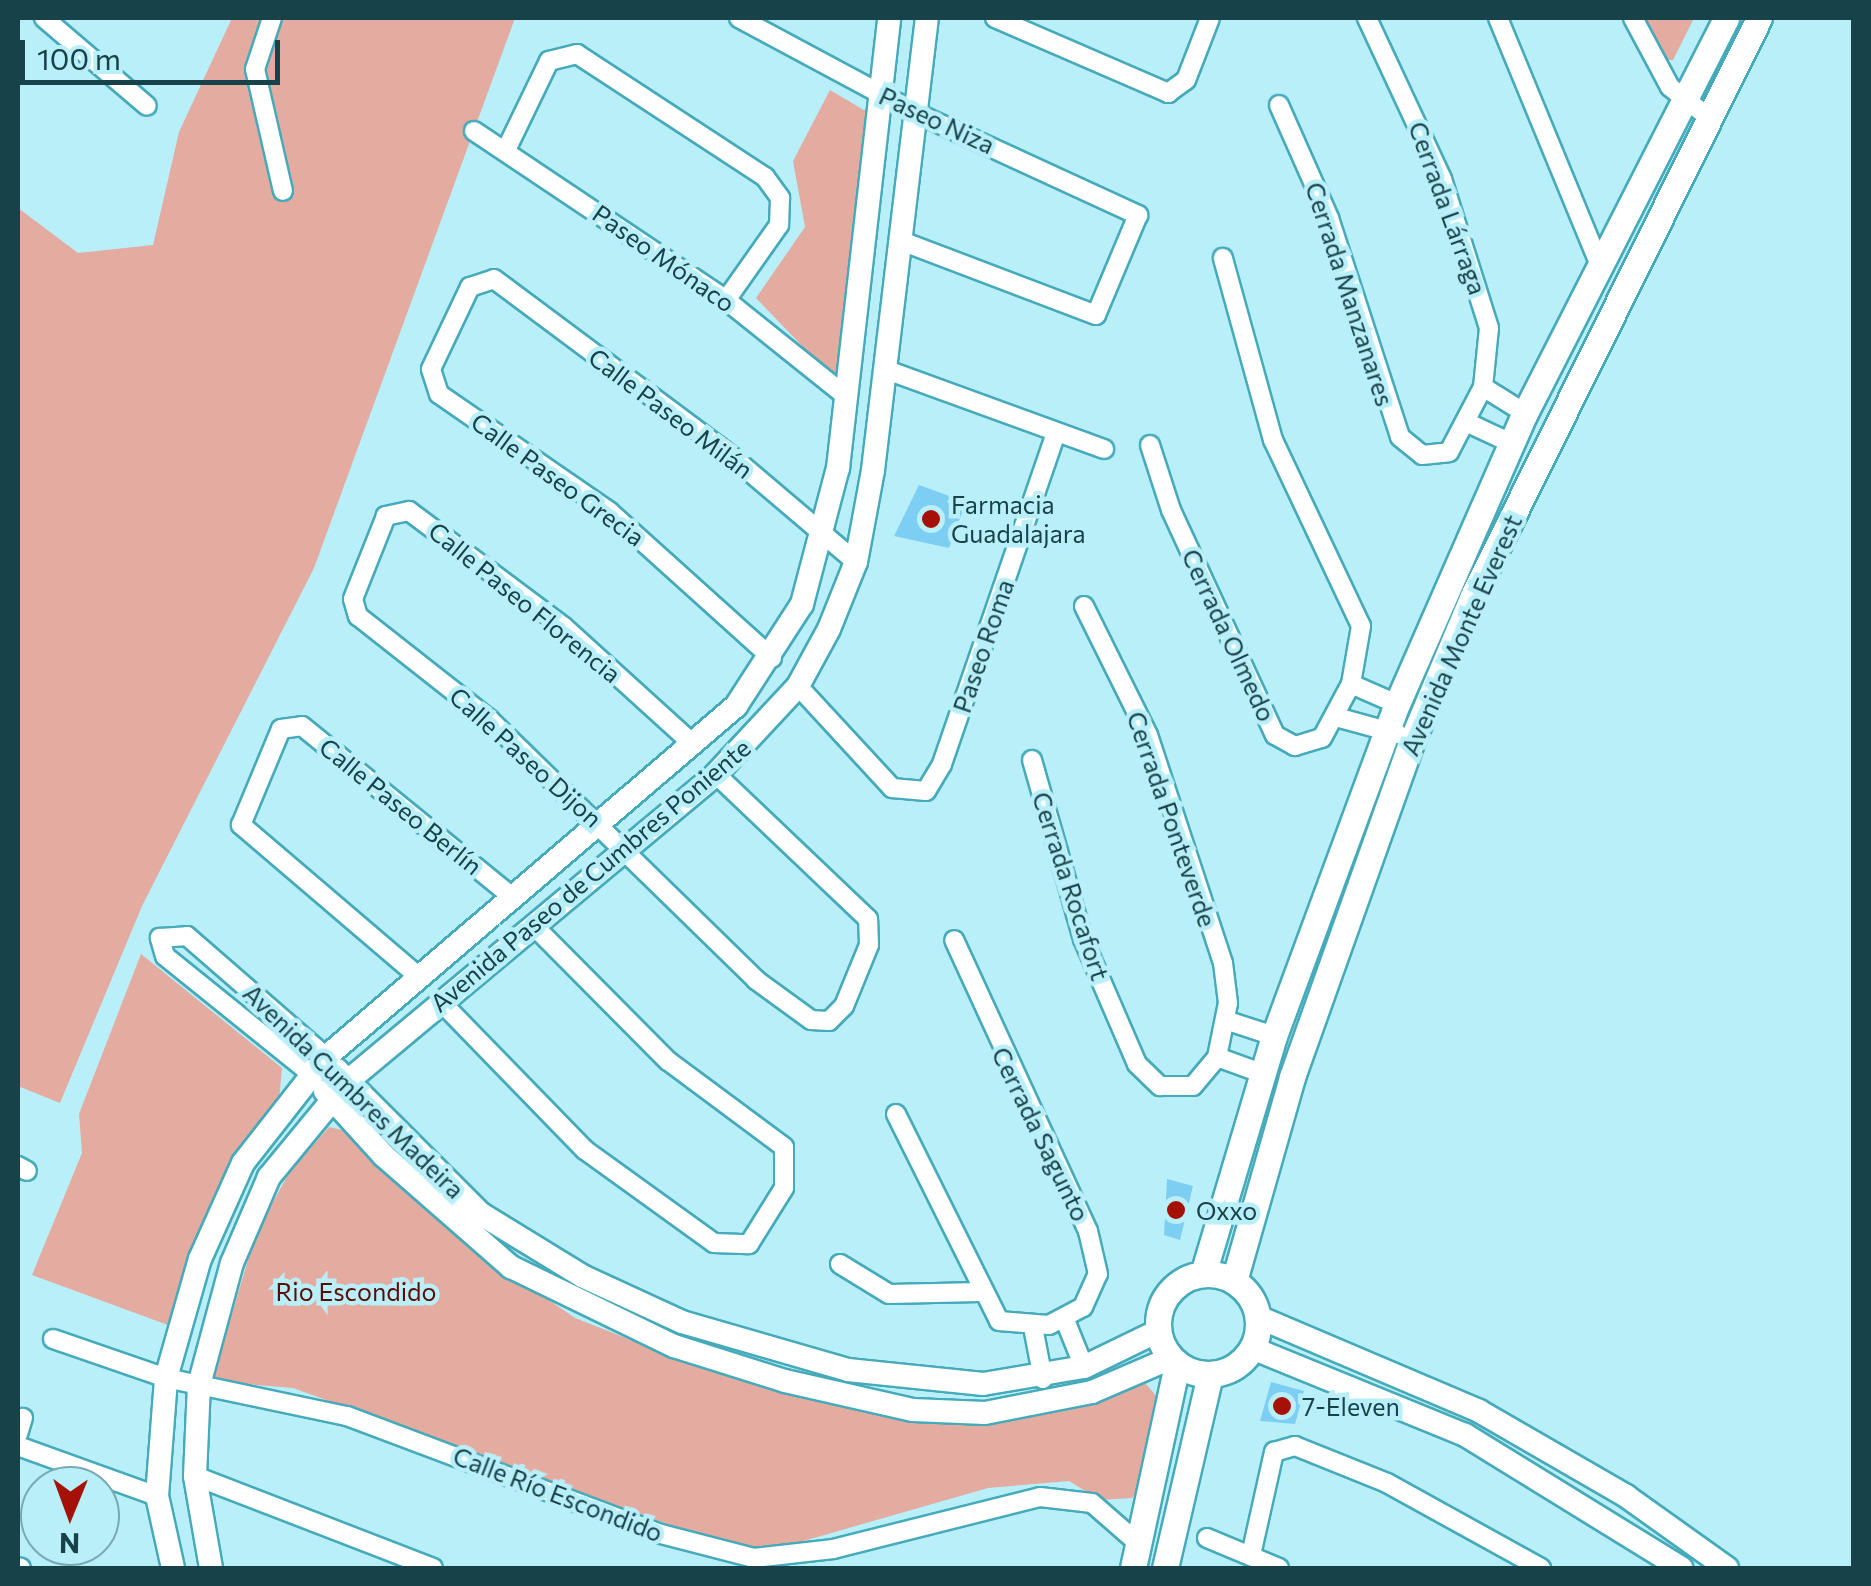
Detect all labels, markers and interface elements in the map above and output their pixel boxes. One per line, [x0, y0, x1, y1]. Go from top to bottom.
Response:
scale bar [25, 20, 285, 82]
text: 100 m [37, 39, 121, 76]
street label: Paseo Niza [875, 80, 999, 160]
street label: Cerrada Lárraga [1403, 117, 1493, 299]
street label: Cerrada Manzanares [1300, 178, 1400, 410]
street label: Paseo Mónaco [587, 198, 741, 318]
street label: Calle Paseo Milán [583, 341, 759, 485]
street label: Calle Paseo Grecia [466, 406, 650, 552]
place label: Farmacia Guadalajara [951, 490, 1086, 549]
marker: Farmacia Guadalajara [920, 508, 942, 530]
street label: Avenida Monte Everest [1394, 510, 1528, 760]
street label: Calle Paseo Florencia [423, 515, 627, 689]
street label: Cerrada Olmedo [1176, 544, 1282, 726]
street label: Paseo Roma [946, 575, 1020, 717]
street label: Calle Paseo Dijon [444, 681, 608, 833]
street label: Cerrada Ponteverde [1121, 707, 1223, 931]
street label: Calle Paseo Berlín [314, 731, 488, 881]
street label: Avenida Paseo de Cumbres Poniente [424, 732, 756, 1018]
street label: Cerrada Rocafort [1026, 788, 1116, 984]
street label: Avenida Cumbres Madeira [237, 978, 471, 1204]
street label: Cerrada Sagunto [986, 1042, 1096, 1226]
place label: Oxxo [1196, 1195, 1257, 1225]
marker: Oxxo [1165, 1199, 1187, 1221]
park label: Rio Escondido [276, 1276, 436, 1306]
place label: 7-Eleven [1302, 1391, 1400, 1421]
marker: 7-Eleven [1271, 1395, 1293, 1417]
street label: Calle Río Escondido [449, 1440, 667, 1548]
north arrow [20, 1466, 120, 1566]
text: N [59, 1527, 80, 1561]

